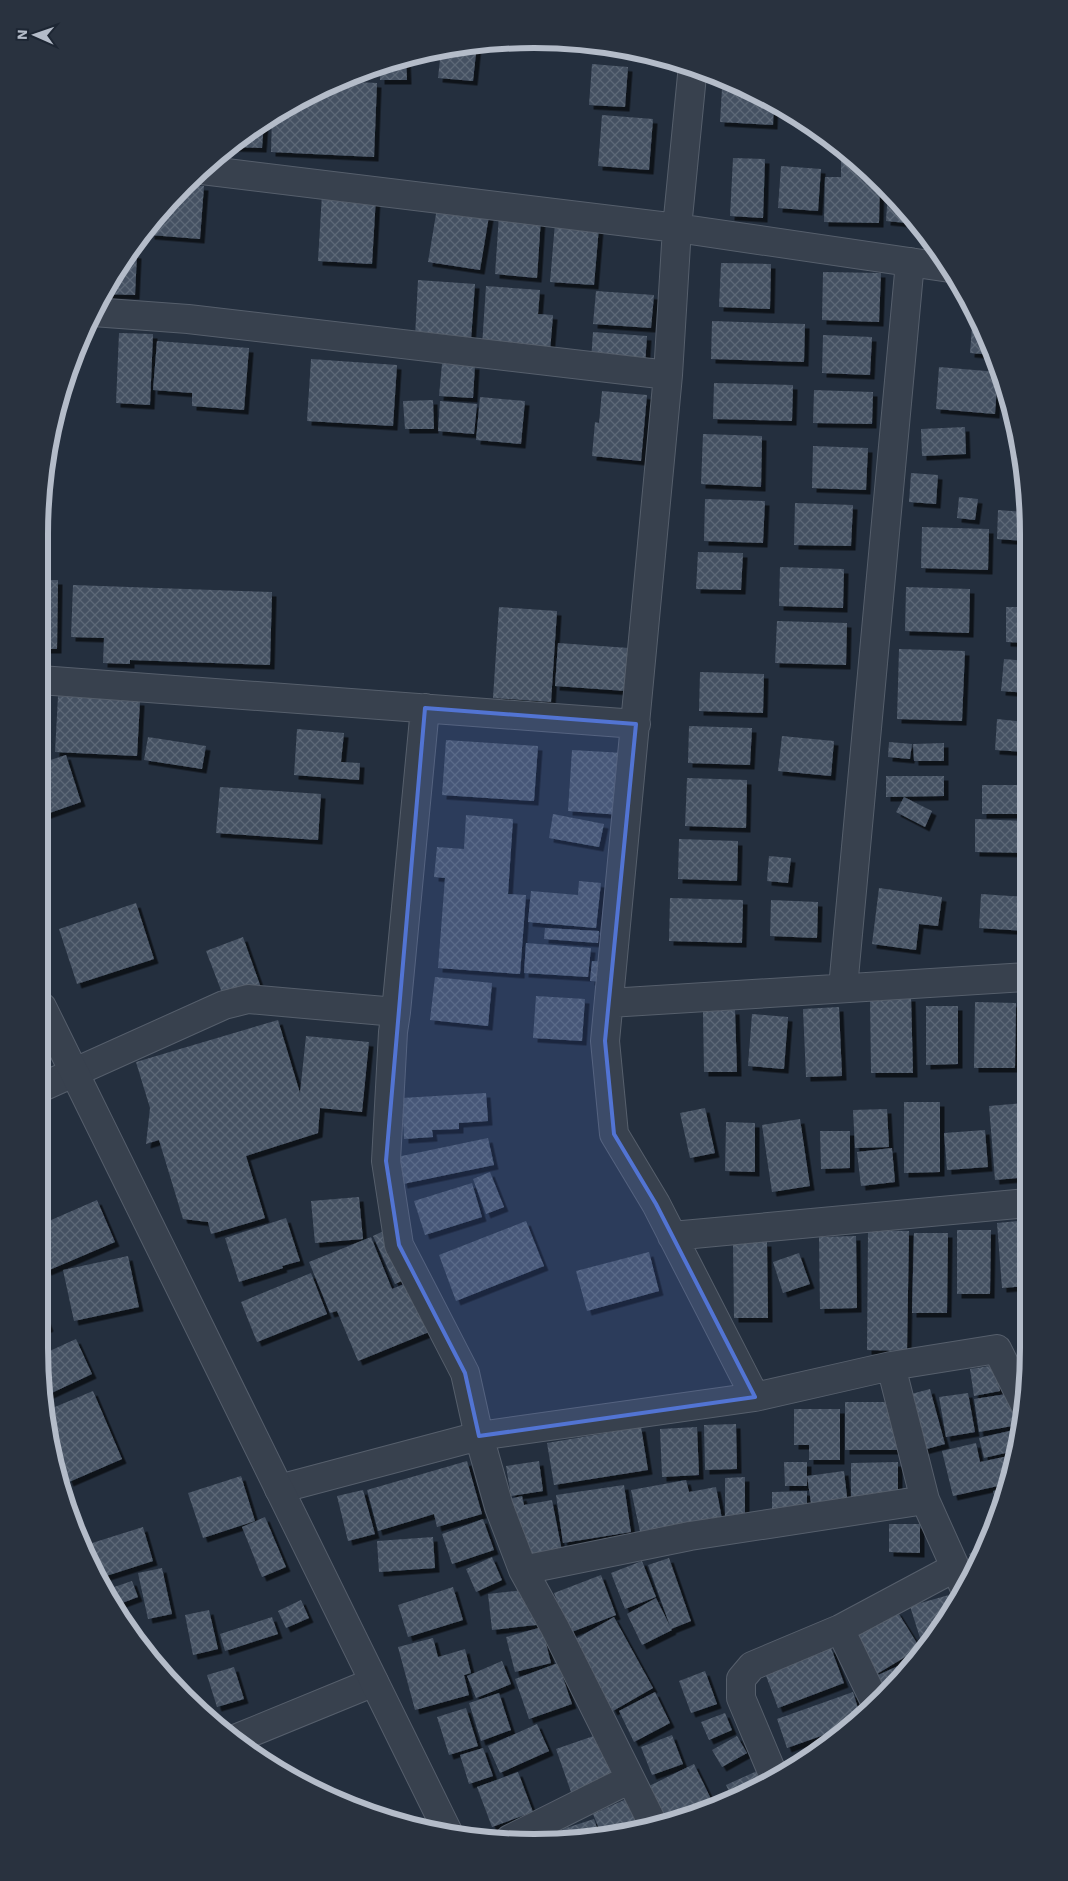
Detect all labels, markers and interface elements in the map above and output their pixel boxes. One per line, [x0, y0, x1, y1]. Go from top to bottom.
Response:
north arrow [10, 10, 60, 60]
text: N [14, 29, 30, 40]

